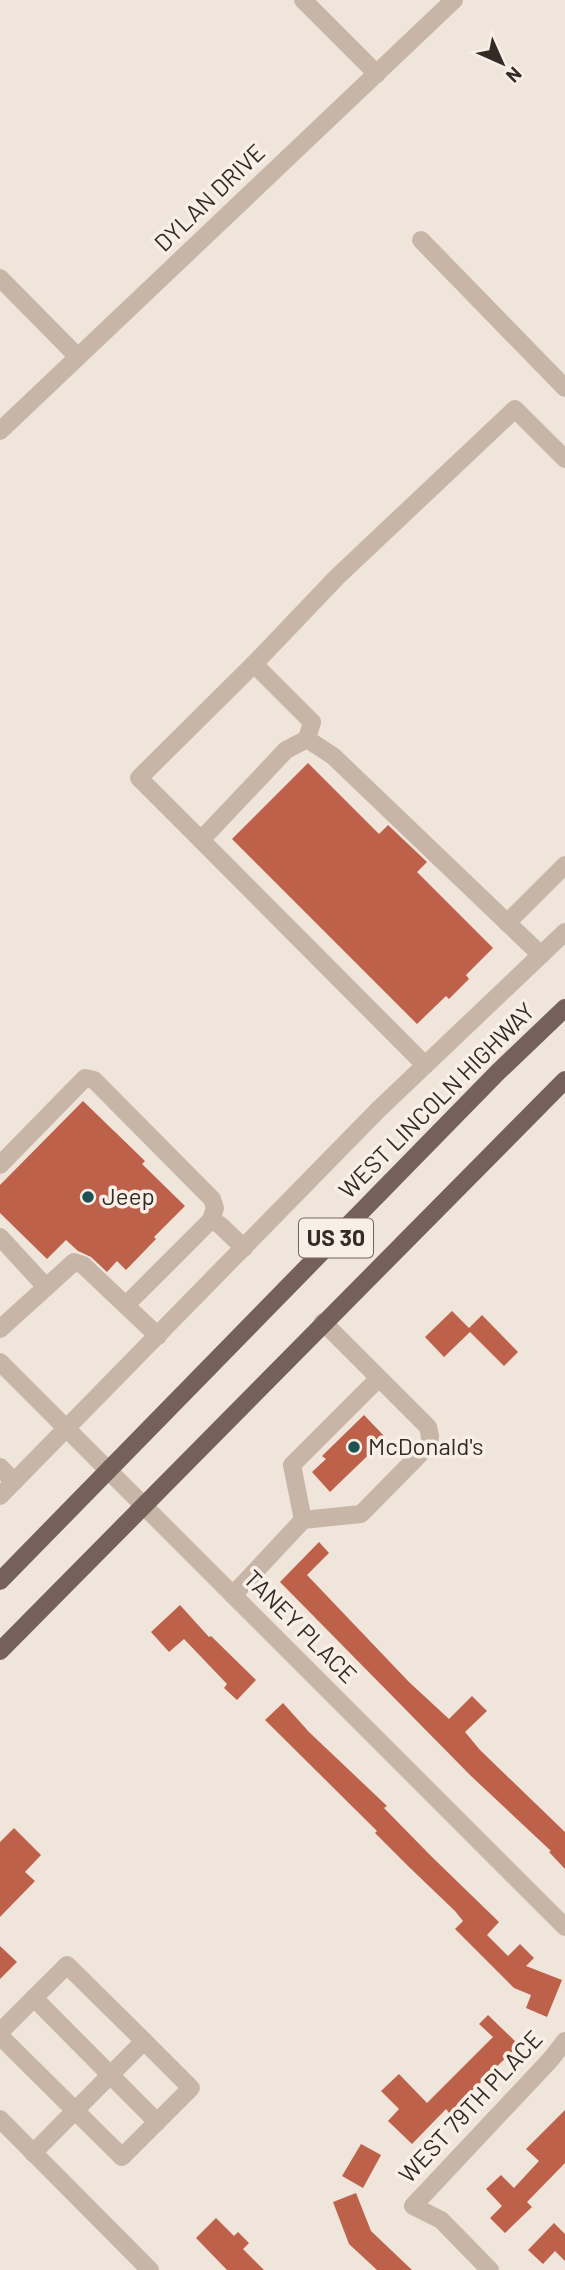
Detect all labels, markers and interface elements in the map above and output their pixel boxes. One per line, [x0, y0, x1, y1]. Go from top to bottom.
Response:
north arrow [467, 28, 537, 98]
text: N [502, 63, 527, 88]
street label: DYLAN DRIVE [148, 137, 270, 257]
street label: WEST LINCOLN HIGHWAY [332, 996, 540, 1204]
place label: Jeep [102, 1181, 155, 1210]
marker: Jeep [80, 1189, 96, 1205]
road number: US 30 [299, 1218, 373, 1258]
place label: McDonald's [368, 1431, 483, 1460]
marker: McDonald's [346, 1439, 362, 1455]
street label: TANEY PLACE [239, 1563, 364, 1688]
street label: WEST 79TH PLACE [392, 2024, 548, 2188]

